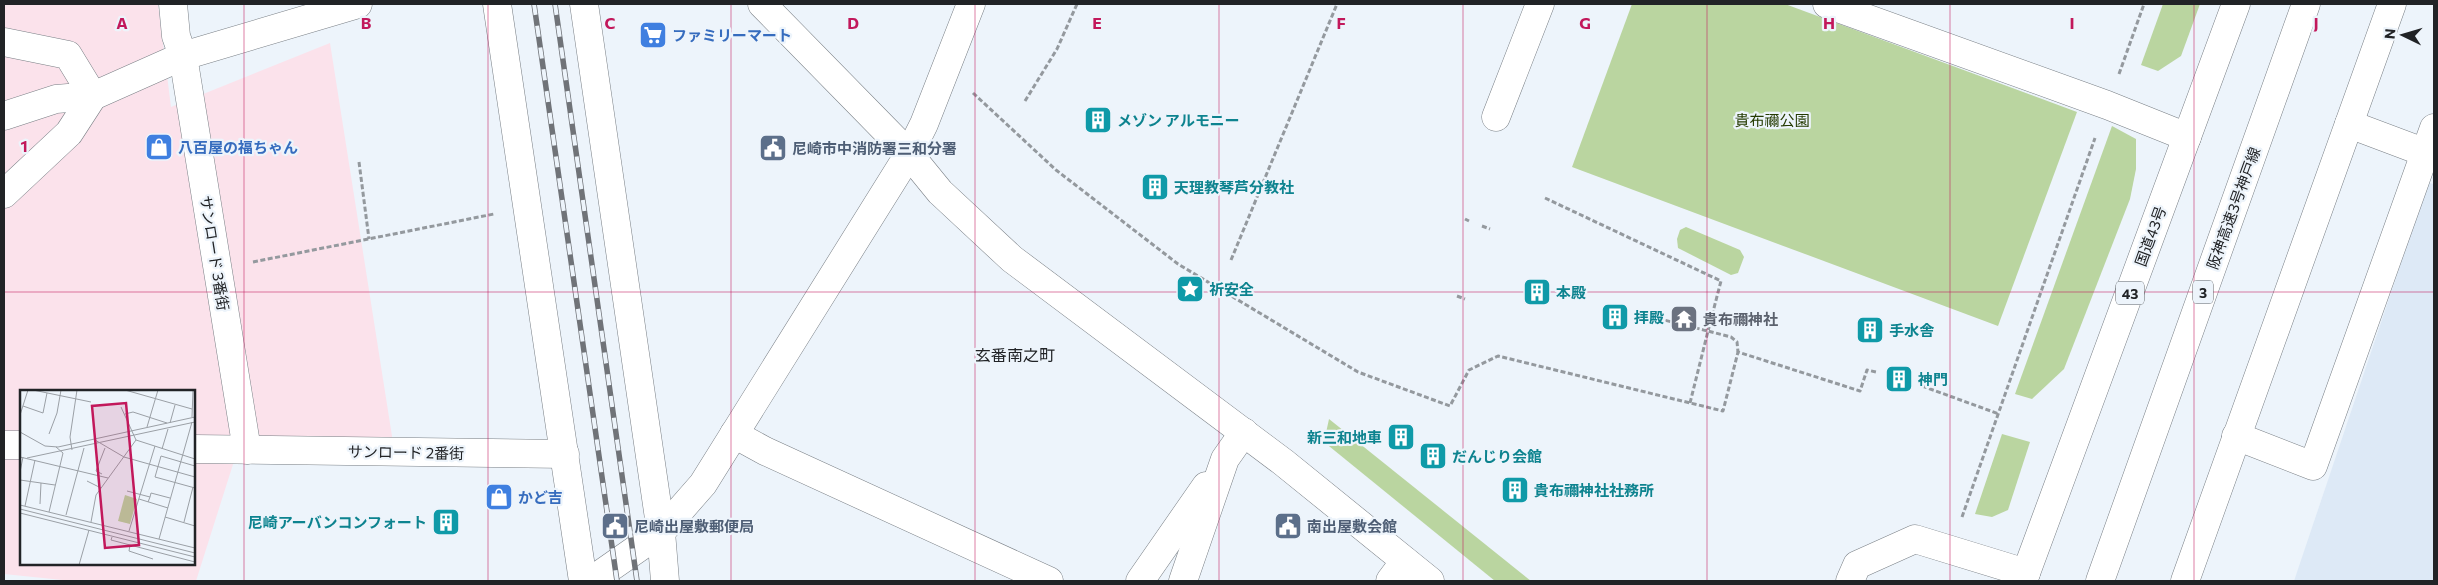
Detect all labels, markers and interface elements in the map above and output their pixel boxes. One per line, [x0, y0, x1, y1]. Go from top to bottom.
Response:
north arrow [2378, 10, 2428, 60]
text: A [116, 13, 128, 32]
text: B [361, 13, 372, 32]
text: C [605, 13, 616, 32]
text: D [847, 13, 859, 32]
text: E [1092, 13, 1102, 32]
text: F [1336, 13, 1346, 32]
text: G [1579, 13, 1591, 32]
text: H [1823, 13, 1835, 32]
text: I [2069, 13, 2075, 32]
text: J [2313, 13, 2319, 32]
supermarket icon: ファミリーマート [638, 20, 668, 50]
place label: ファミリーマート [672, 26, 792, 44]
text: N [2381, 28, 2398, 40]
building icon: メゾン アルモニー [1083, 105, 1113, 135]
place label: メゾン アルモニー [1117, 111, 1240, 129]
park label: 貴布禰公園 [1734, 111, 1810, 129]
shop icon: 八百屋の福ちゃん [144, 132, 174, 162]
public building icon: 尼崎市中消防署三和分署 [758, 133, 788, 163]
text: 1 [20, 136, 28, 155]
place label: 八百屋の福ちゃん [178, 138, 298, 156]
place label: 尼崎市中消防署三和分署 [792, 139, 957, 157]
street label: 阪神高速3号神戸線 [2203, 145, 2263, 271]
building icon: 天理教琴芦分教社 [1140, 172, 1170, 202]
place label: 天理教琴芦分教社 [1174, 178, 1294, 196]
street label: サンロード 3番街 [197, 194, 233, 312]
street label: 国道43号 [2131, 204, 2169, 268]
place icon: 祈安全 [1175, 274, 1205, 304]
building icon: 本殿 [1522, 277, 1552, 307]
place label: 祈安全 [1209, 280, 1254, 298]
road number: 3 [2193, 280, 2213, 304]
road number: 43 [2116, 282, 2144, 304]
place label: 本殿 [1556, 283, 1586, 301]
building icon: 拝殿 [1600, 302, 1630, 332]
temple icon: 貴布禰神社 [1669, 304, 1699, 334]
place label: 拝殿 [1634, 308, 1664, 326]
place label: 貴布禰神社 [1703, 310, 1778, 328]
building icon: 手水舎 [1855, 315, 1885, 345]
place label: 手水舎 [1889, 321, 1935, 339]
district label: 玄番南之町 [975, 345, 1055, 364]
building icon: 神門 [1884, 364, 1914, 394]
place label: 神門 [1917, 370, 1948, 388]
inset map [20, 390, 195, 565]
building icon: 新三和地車 [1386, 422, 1416, 452]
place label: 新三和地車 [1307, 428, 1382, 446]
building icon: だんじり会館 [1418, 441, 1448, 471]
street label: サンロード 2番街 [348, 442, 464, 462]
place label: だんじり会館 [1452, 447, 1542, 465]
building icon: 貴布禰神社社務所 [1500, 475, 1530, 505]
place label: 貴布禰神社社務所 [1534, 481, 1654, 499]
shop icon: かど吉 [484, 482, 514, 512]
place label: かど吉 [518, 488, 563, 506]
building icon: 尼崎アーバンコンフォート [431, 507, 461, 537]
public building icon: 尼崎出屋敷郵便局 [600, 511, 630, 541]
public building icon: 南出屋敷会館 [1273, 511, 1303, 541]
place label: 尼崎アーバンコンフォート [248, 513, 427, 531]
place label: 尼崎出屋敷郵便局 [634, 517, 754, 535]
place label: 南出屋敷会館 [1307, 517, 1397, 535]

